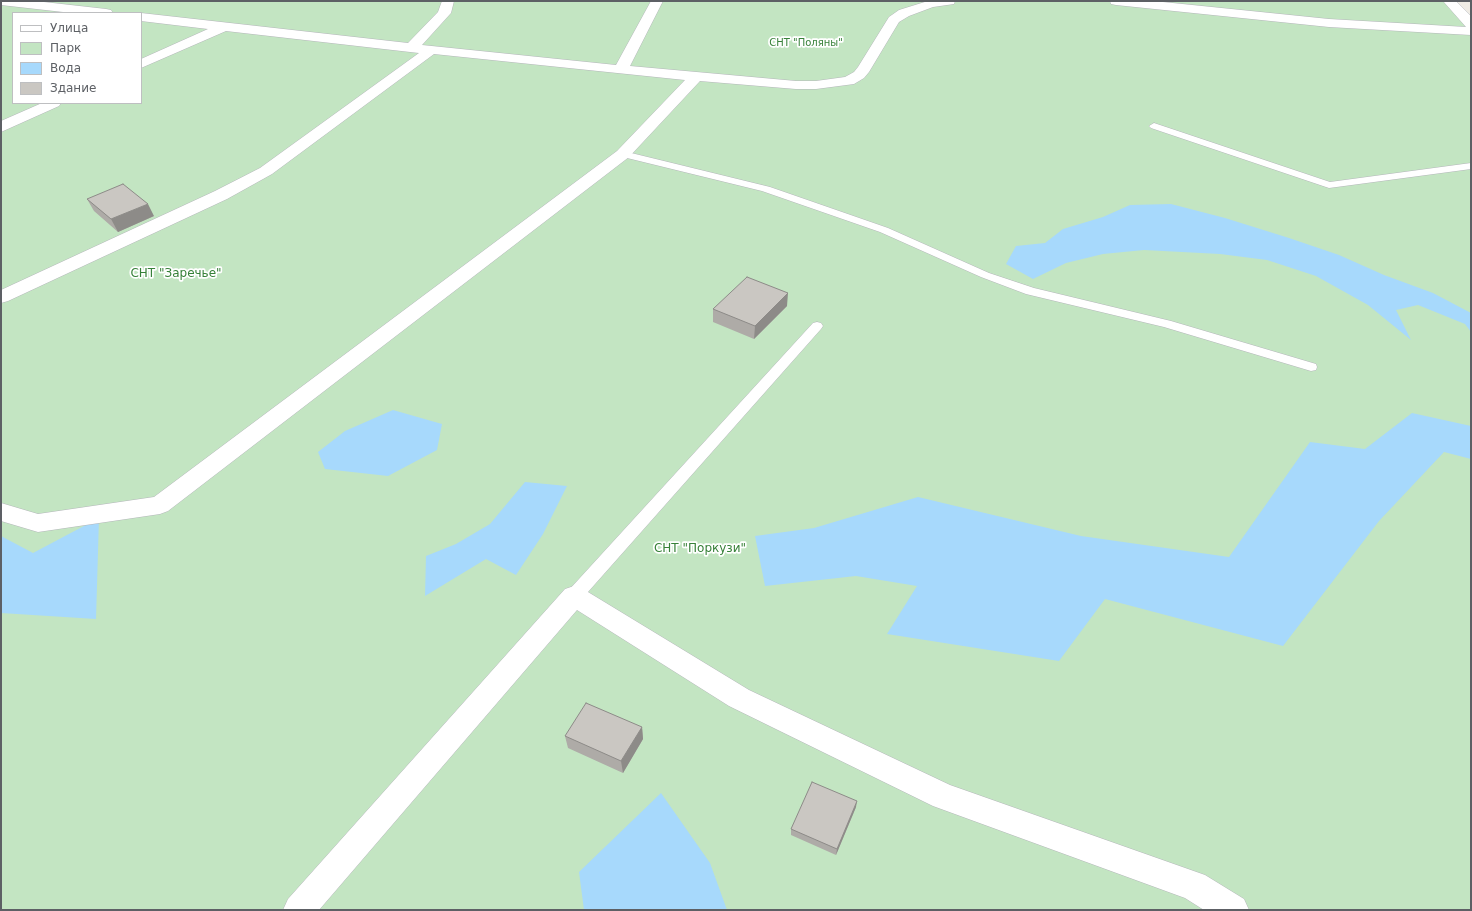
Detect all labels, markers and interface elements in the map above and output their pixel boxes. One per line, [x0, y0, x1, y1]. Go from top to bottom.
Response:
legend [12, 12, 142, 104]
text: Улица [50, 21, 88, 35]
park label: СНТ "Поляны" [769, 37, 843, 49]
text: Парк [50, 41, 81, 55]
text: Вода [50, 61, 81, 75]
text: Здание [50, 81, 96, 95]
park label: СНТ "Заречье" [130, 267, 222, 281]
park label: СНТ "Поркузи" [654, 542, 746, 556]

